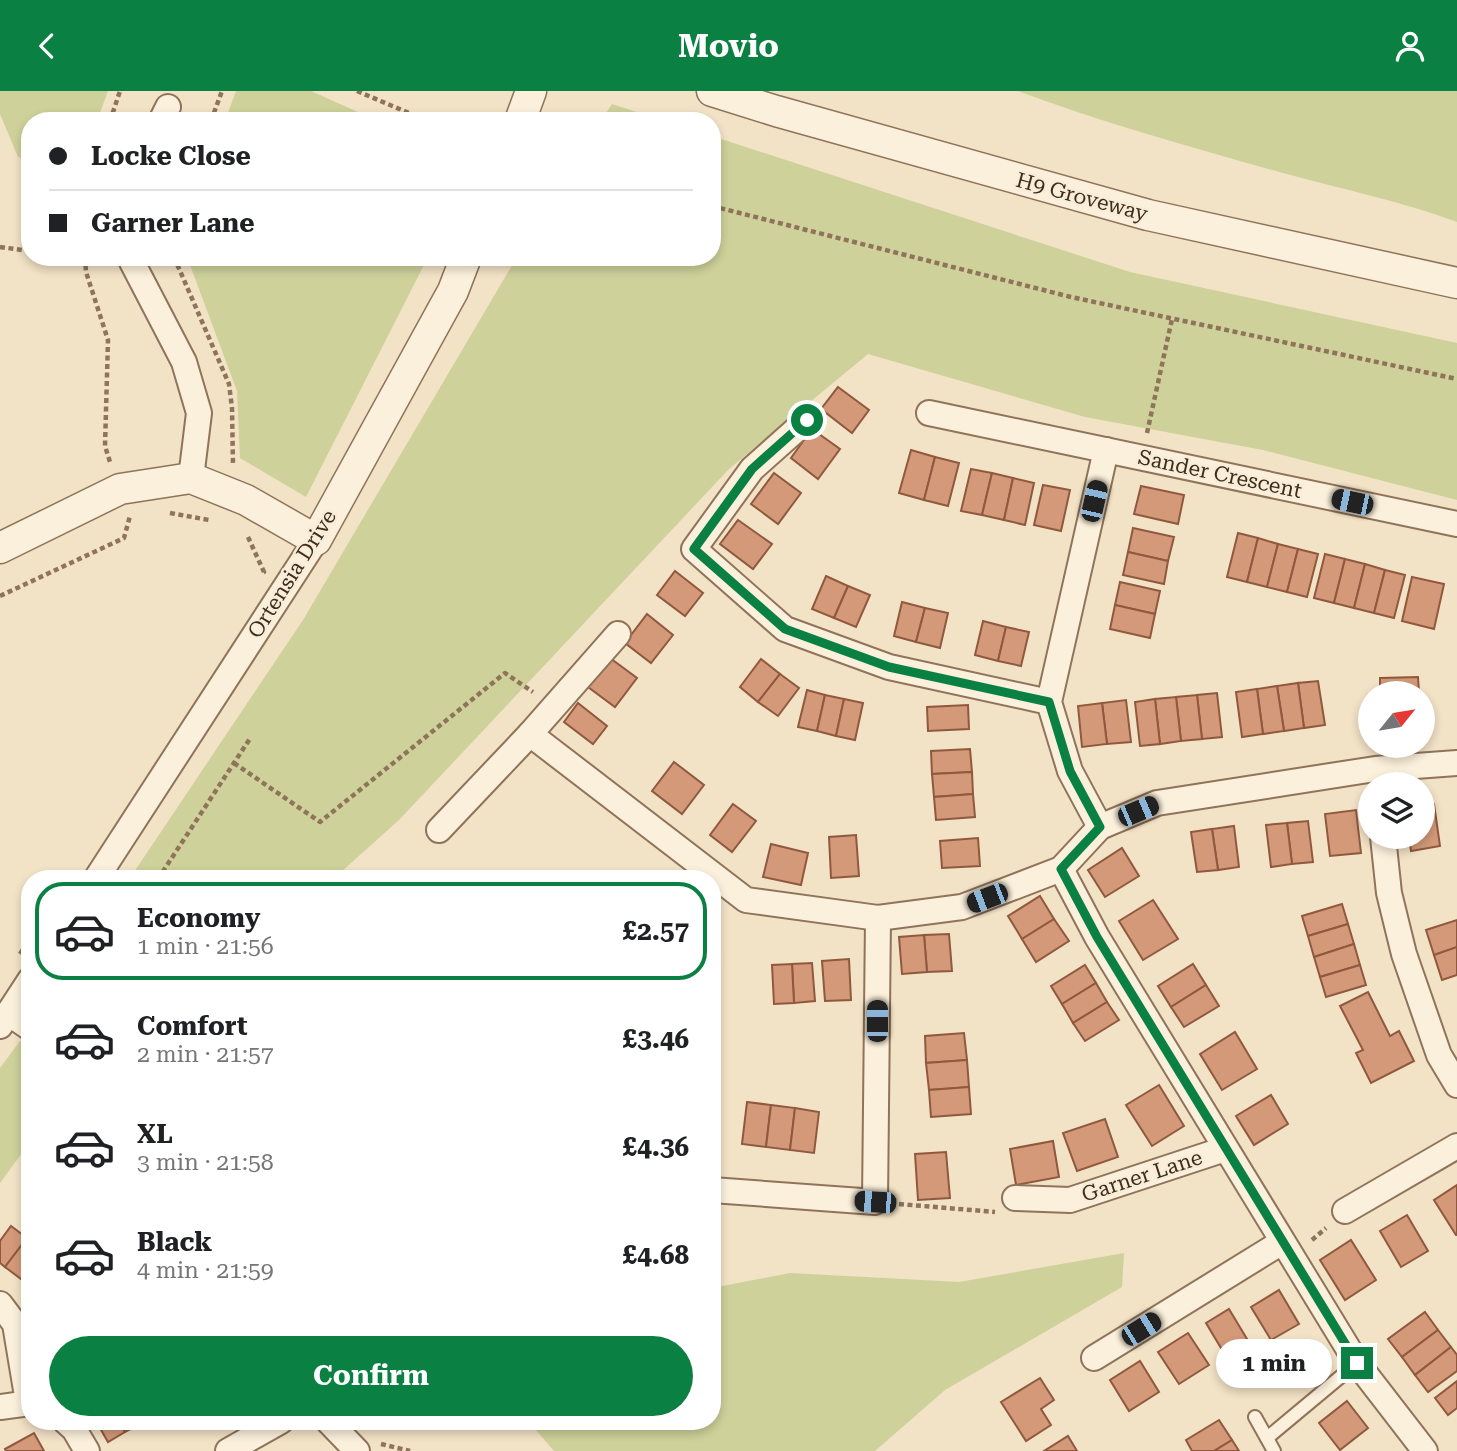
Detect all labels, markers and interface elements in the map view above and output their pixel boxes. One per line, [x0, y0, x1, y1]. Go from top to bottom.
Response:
icon: back [28, 27, 66, 65]
text: Movio [678, 27, 779, 65]
icon: person [1391, 27, 1429, 65]
text: Locke Close [91, 141, 251, 171]
street label: H9 Groveway [1014, 168, 1151, 226]
text: Garner Lane [91, 208, 254, 238]
route start [791, 404, 823, 436]
street label: Sander Crescent [1136, 445, 1304, 503]
car [1080, 478, 1109, 524]
car [1330, 487, 1375, 517]
street label: Ortensia Drive [243, 506, 341, 642]
north arrow [1358, 681, 1435, 758]
map controls [1358, 681, 1435, 849]
button: layers [1358, 772, 1435, 849]
car [1115, 793, 1162, 829]
car [964, 881, 1011, 915]
icon: car [53, 900, 116, 963]
text: Economy [137, 903, 260, 933]
text: £2.57 [623, 916, 689, 946]
text: 1 min · 21:56 [137, 933, 274, 960]
car [867, 1000, 888, 1042]
icon: car [53, 1008, 116, 1071]
text: Comfort [137, 1011, 247, 1041]
text: £3.46 [623, 1024, 689, 1054]
text: 2 min · 21:57 [137, 1041, 274, 1068]
icon: car [53, 1116, 116, 1179]
text: XL [137, 1119, 173, 1149]
text: £4.36 [623, 1132, 689, 1162]
street label: Garner Lane [1079, 1145, 1205, 1207]
text: 3 min · 21:58 [137, 1149, 274, 1176]
car [854, 1190, 897, 1214]
icon: car [53, 1224, 116, 1287]
text: Black [137, 1227, 212, 1257]
text: £4.68 [623, 1240, 689, 1270]
text: 4 min · 21:59 [137, 1257, 274, 1284]
car [1118, 1309, 1165, 1349]
button: Confirm [49, 1336, 693, 1416]
callout: 1 min [1217, 1339, 1332, 1387]
route end [1341, 1347, 1373, 1379]
text: 1 min [1242, 1350, 1306, 1377]

